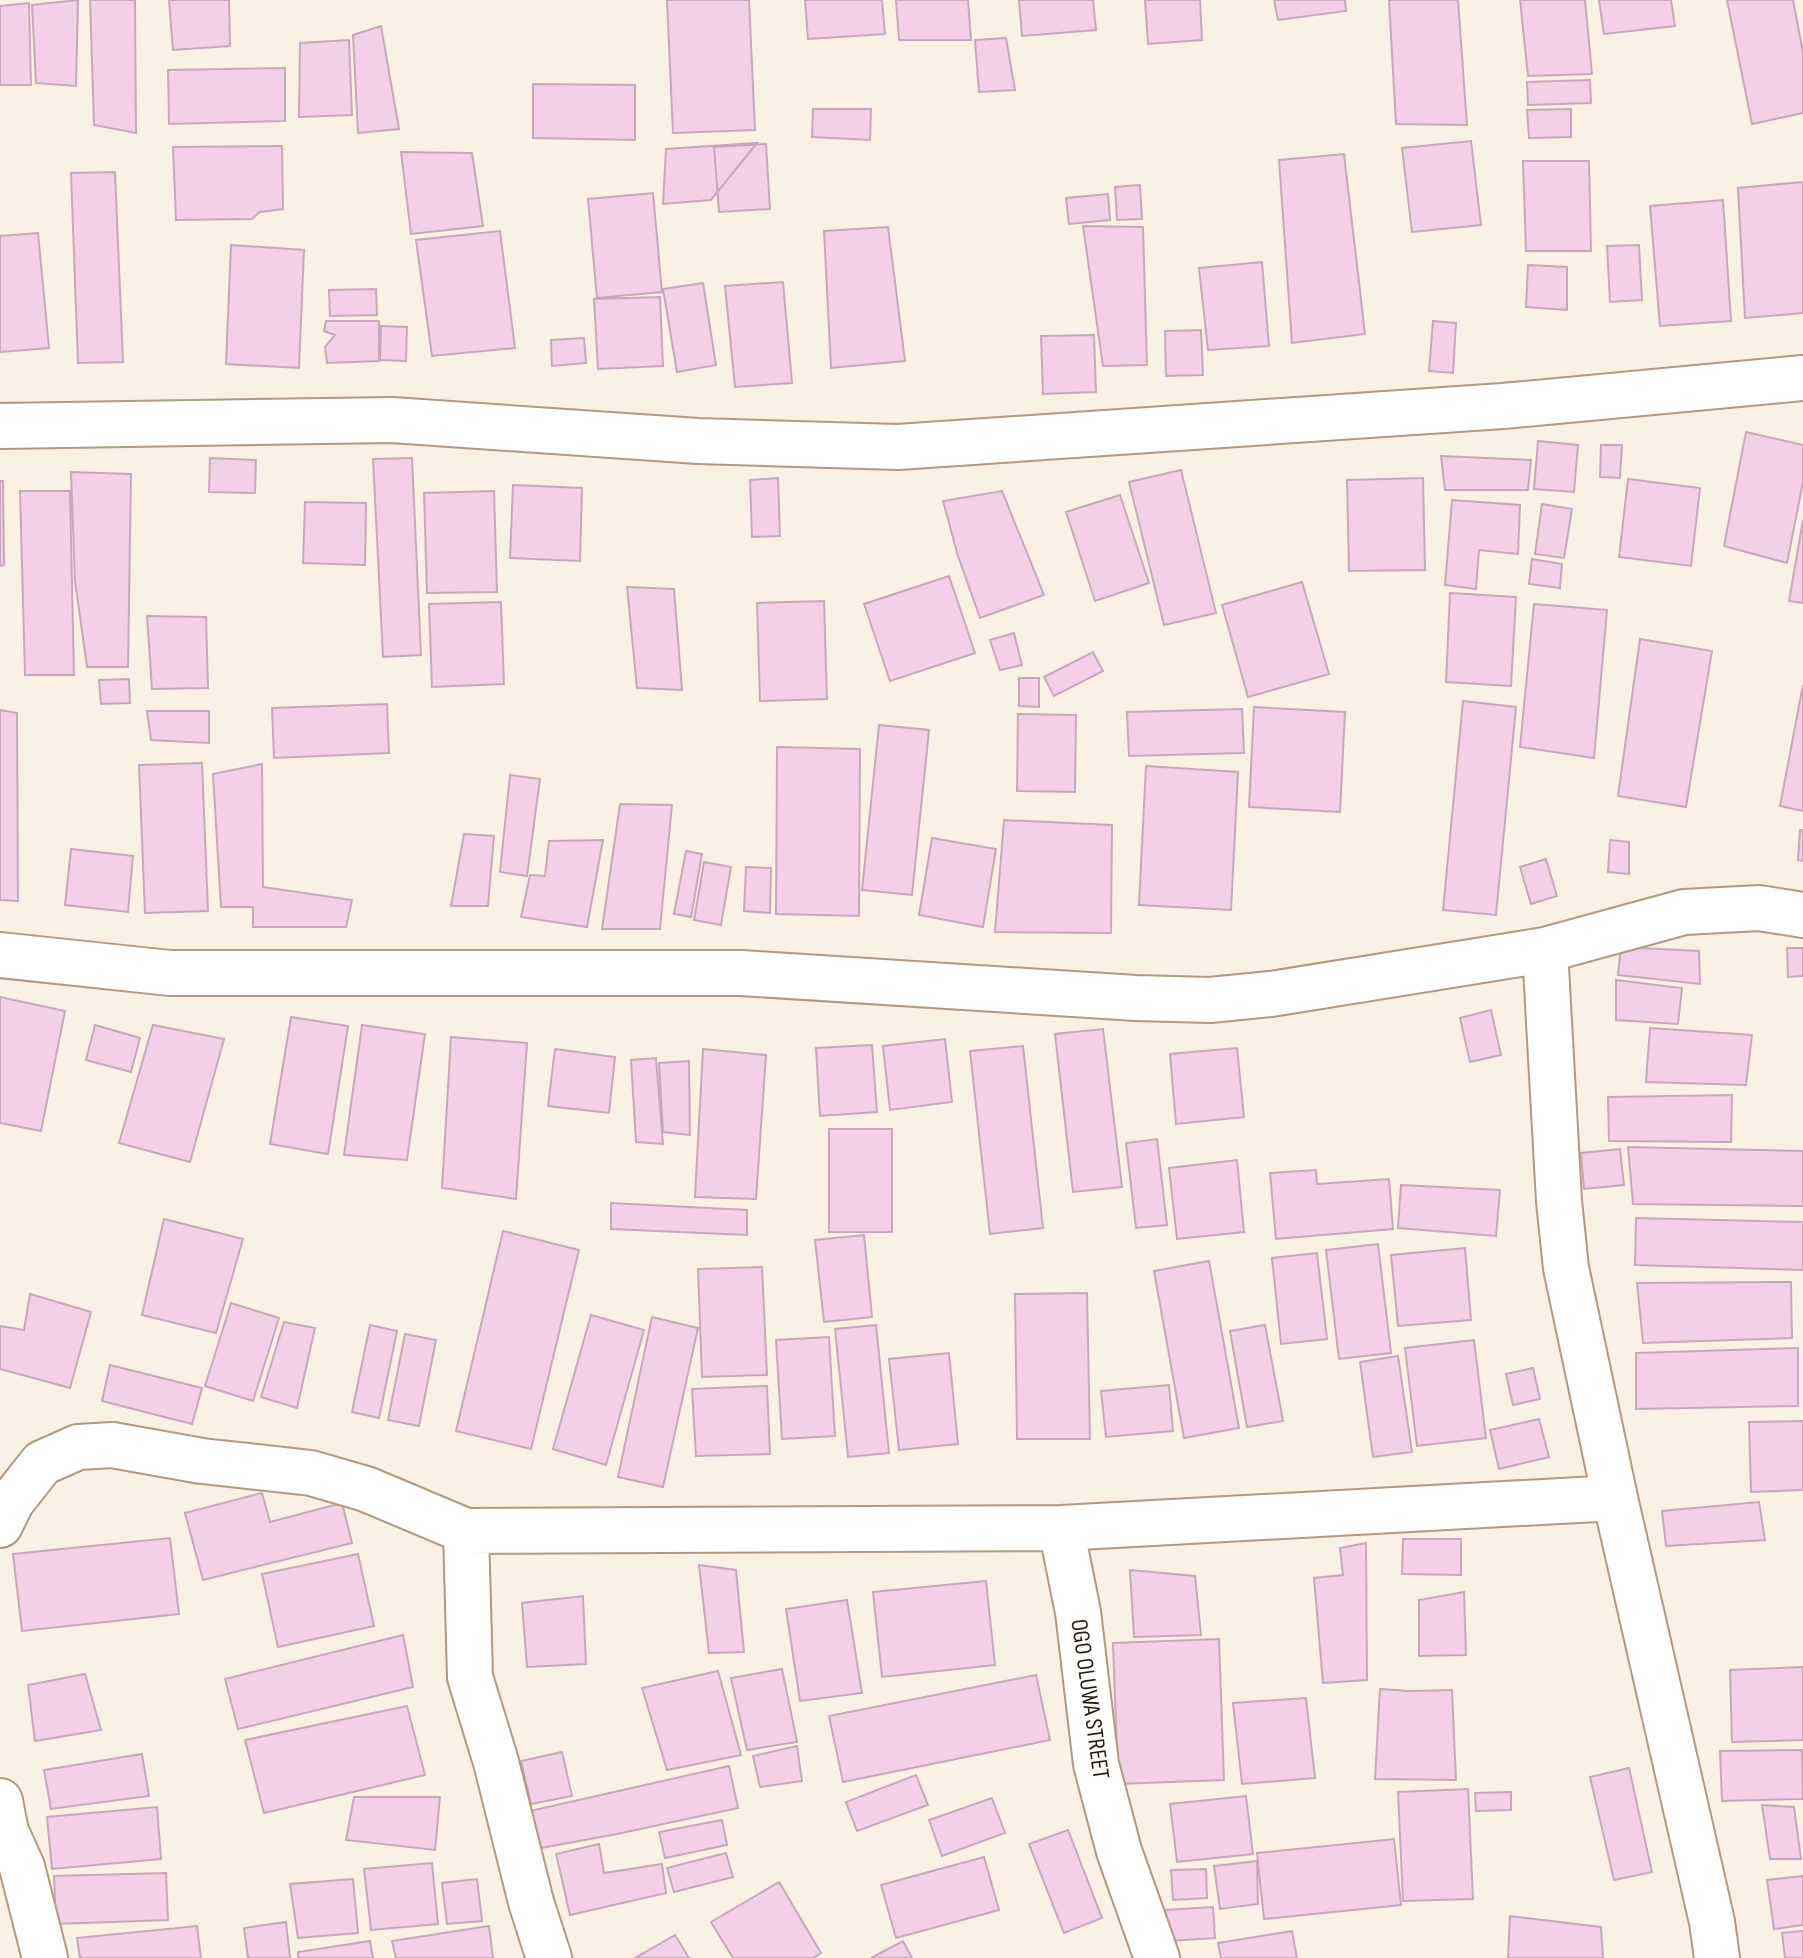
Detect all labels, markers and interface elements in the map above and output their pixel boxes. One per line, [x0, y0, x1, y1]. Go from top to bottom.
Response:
street label: OGO OLUWA STREET [1064, 1617, 1116, 1781]

